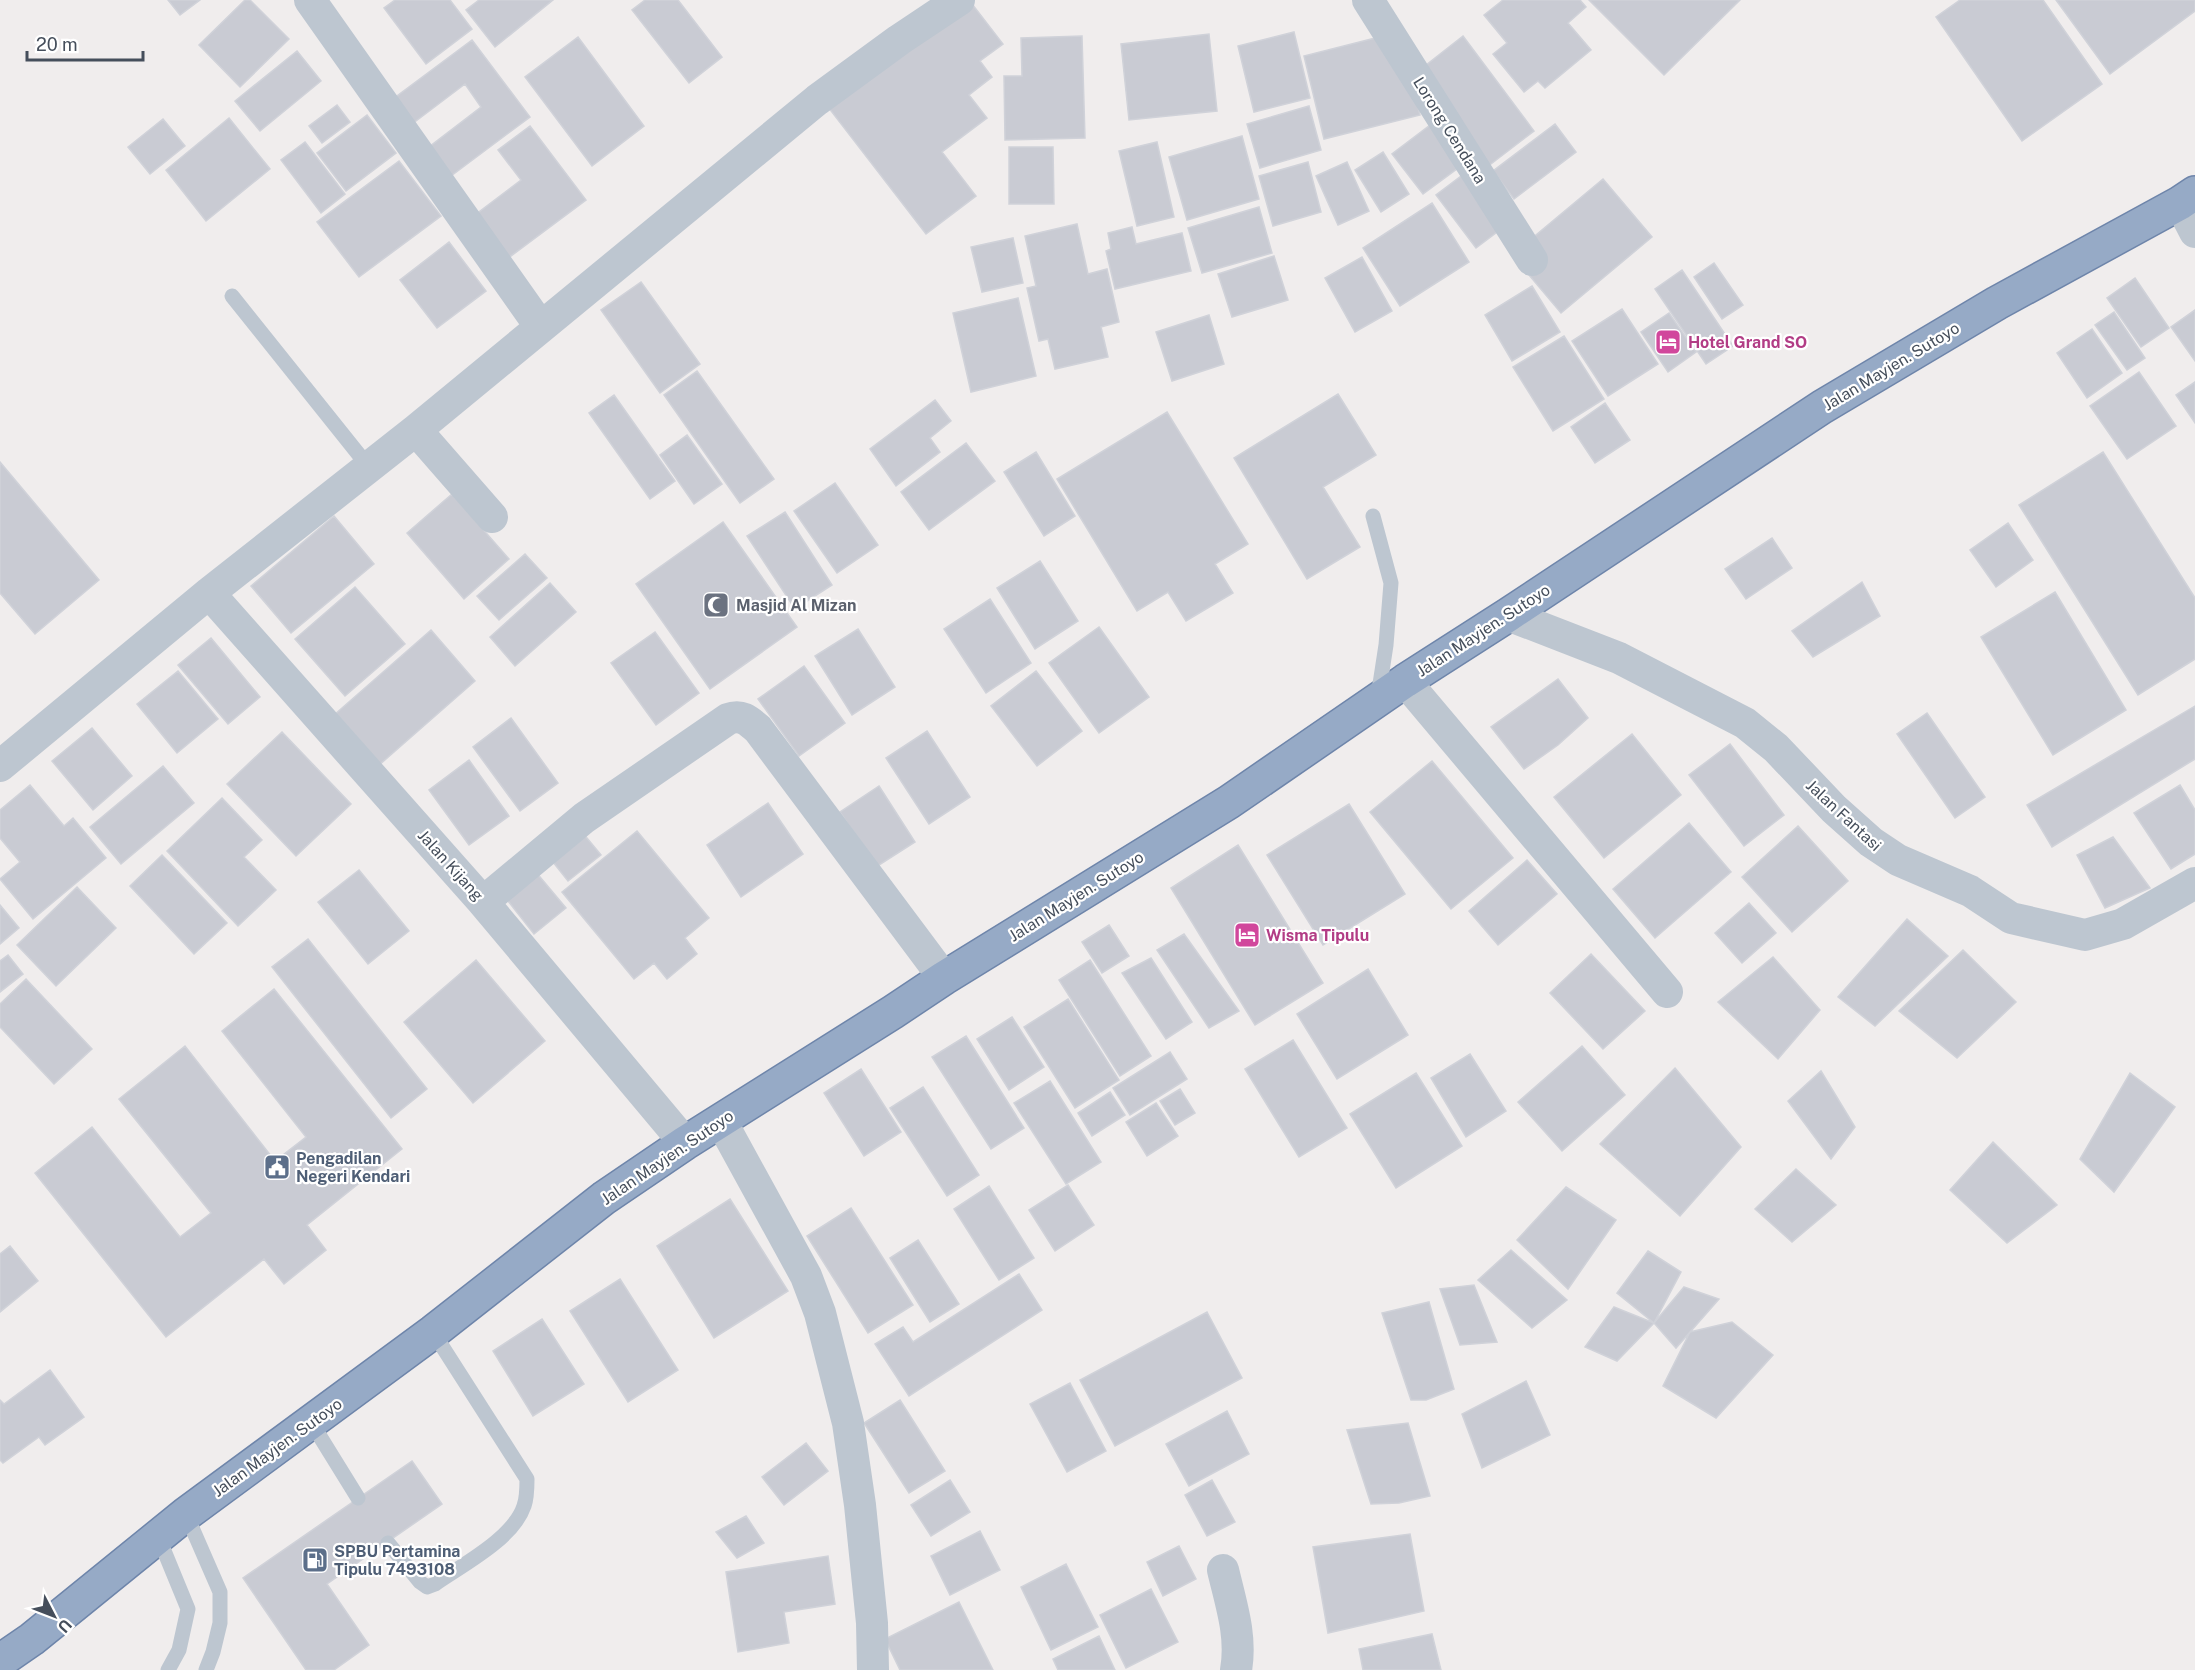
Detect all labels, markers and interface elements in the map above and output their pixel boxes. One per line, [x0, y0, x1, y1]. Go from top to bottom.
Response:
scale bar [27, 24, 142, 62]
text: 20 m [36, 34, 78, 55]
street label: Lorong Cendana [1409, 74, 1490, 187]
street label: Jalan Mayjen. Sutoyo [1820, 318, 1963, 415]
hotel icon: Hotel Grand SO [1653, 327, 1683, 357]
place label: Hotel Grand SO [1688, 333, 1807, 352]
street label: Jalan Mayjen. Sutoyo [1413, 580, 1554, 681]
mosque icon: Masjid Al Mizan [701, 590, 731, 620]
place label: Masjid Al Mizan [736, 596, 856, 615]
street label: Jalan Fantasi [1802, 776, 1885, 855]
street label: Jalan Kijang [414, 826, 487, 905]
street label: Jalan Mayjen. Sutoyo [1005, 847, 1147, 946]
hotel icon: Wisma Tipulu [1232, 920, 1262, 950]
place label: Wisma Tipulu [1266, 926, 1369, 945]
street label: Jalan Mayjen. Sutoyo [598, 1106, 737, 1209]
place label: Pengadilan Negeri Kendari [296, 1149, 410, 1186]
public building icon: Pengadilan Negeri Kendari [262, 1152, 292, 1182]
street label: Jalan Mayjen. Sutoyo [209, 1394, 346, 1501]
place label: SPBU Pertamina Tipulu 7493108 [334, 1542, 460, 1579]
fuel station icon: SPBU Pertamina Tipulu 7493108 [300, 1545, 330, 1575]
north arrow [24, 1586, 84, 1646]
text: U [54, 1615, 76, 1636]

